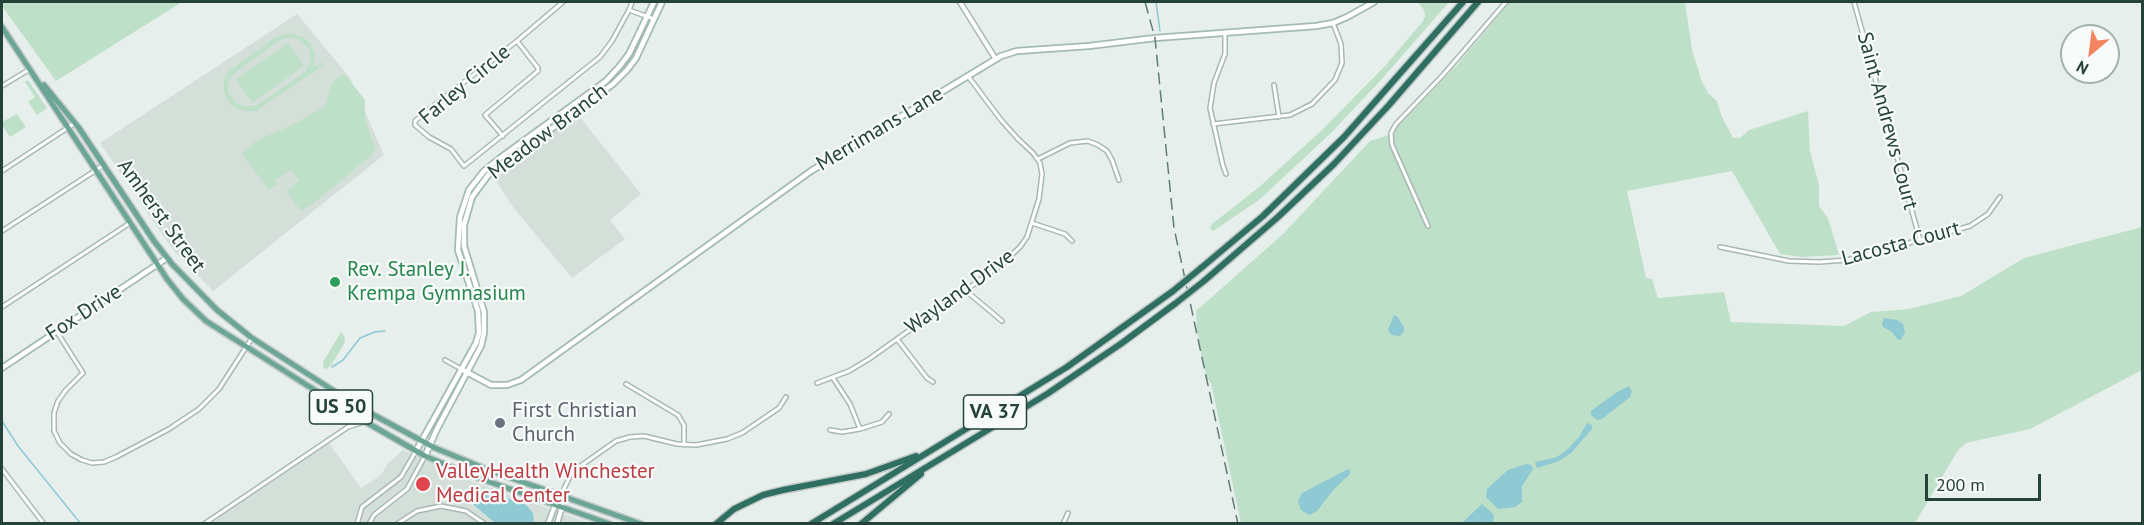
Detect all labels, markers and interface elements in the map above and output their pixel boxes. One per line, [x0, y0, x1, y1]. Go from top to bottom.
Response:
north arrow [2060, 24, 2120, 84]
street label: Saint Andrews Court [1851, 30, 1923, 212]
street label: Farley Circle [414, 40, 516, 130]
text: N [2073, 57, 2092, 79]
street label: Meadow Branch [483, 79, 613, 185]
street label: Merrimans Lane [812, 81, 948, 177]
street label: Amherst Street [111, 154, 211, 278]
street label: Lacosta Court [1839, 216, 1963, 272]
street label: Wayland Drive [901, 244, 1019, 340]
place label: Rev. Stanley J. Krempa Gymnasium [347, 257, 526, 307]
marker: Rev. Stanley J. Krempa Gymnasium [328, 275, 342, 289]
street label: Fox Drive [41, 279, 127, 347]
road number: US 50 [310, 390, 372, 424]
road number: VA 37 [964, 395, 1026, 429]
place label: First Christian Church [512, 398, 637, 448]
marker: First Christian Church [493, 416, 507, 430]
place label: ValleyHealth Winchester Medical Center [436, 459, 655, 509]
scale bar [1928, 462, 2044, 500]
text: 200 m [1936, 473, 1985, 496]
marker: ValleyHealth Winchester Medical Center [414, 475, 432, 493]

